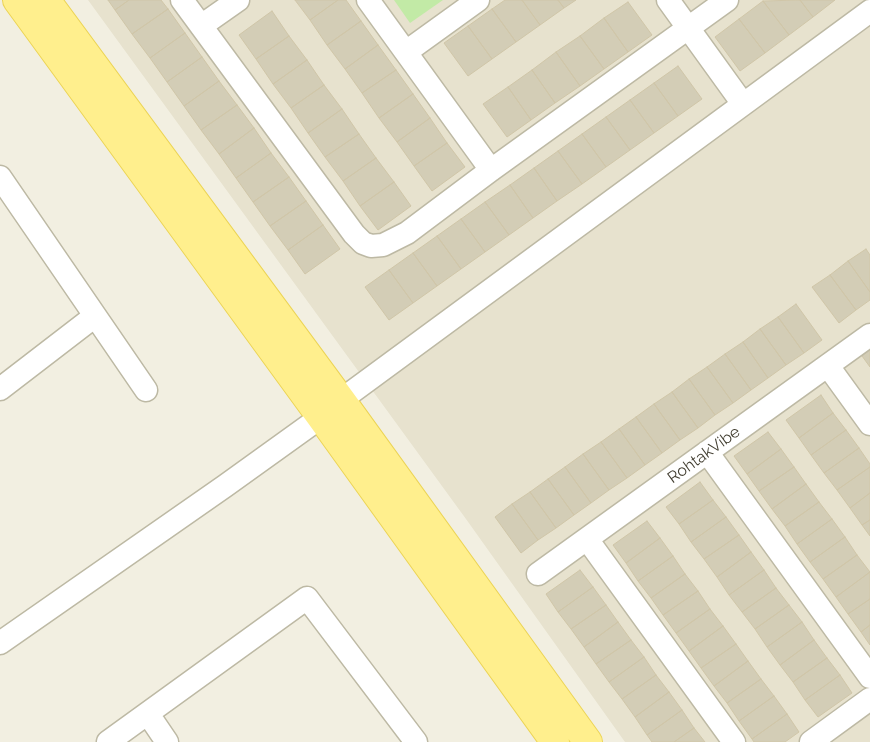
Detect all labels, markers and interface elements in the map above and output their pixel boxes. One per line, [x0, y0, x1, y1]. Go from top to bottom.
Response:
street label: RohtakVibe [664, 422, 744, 488]

